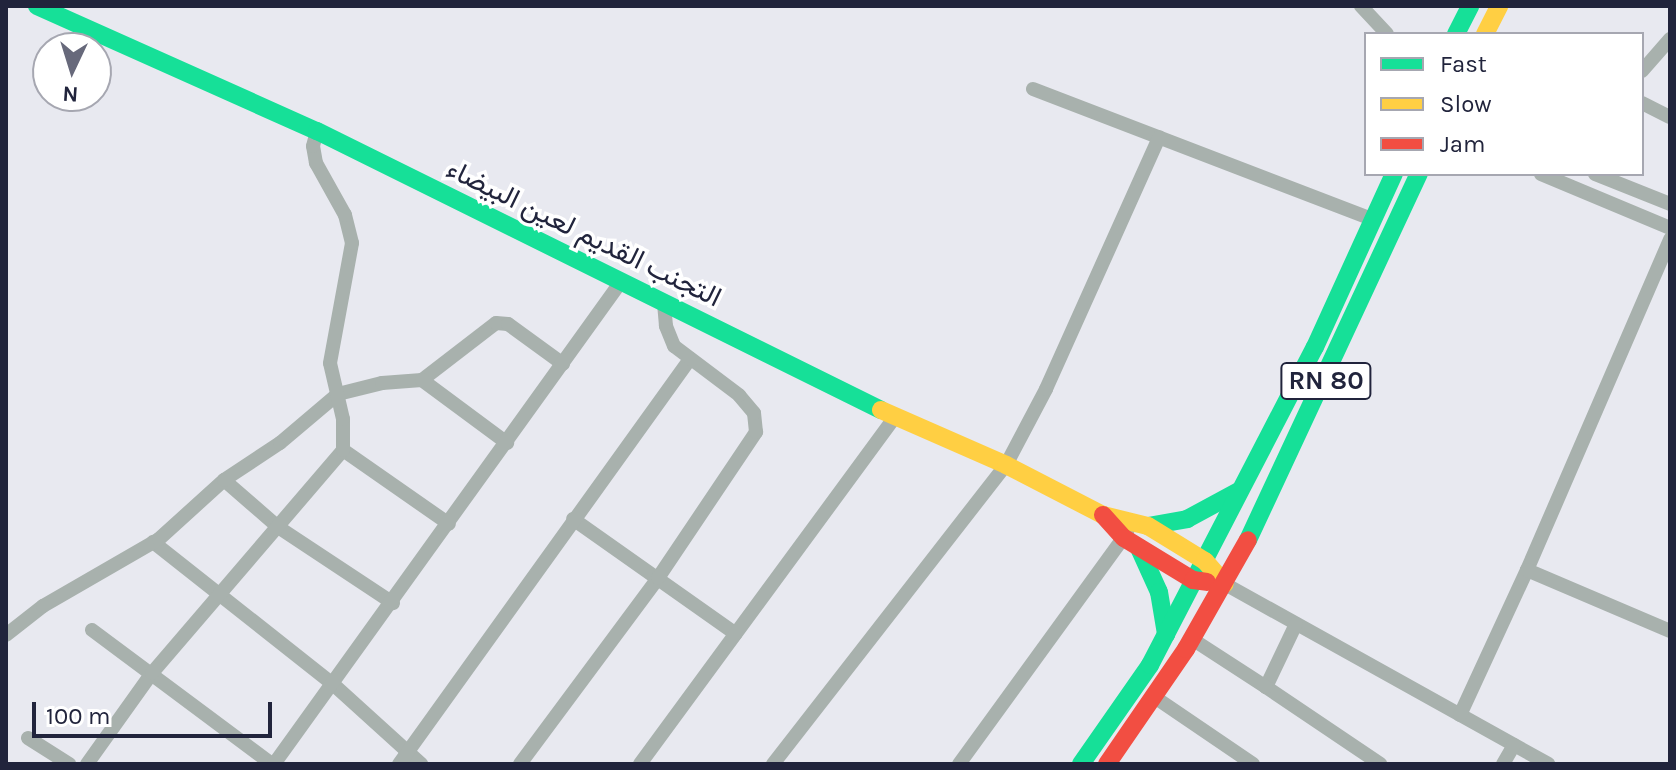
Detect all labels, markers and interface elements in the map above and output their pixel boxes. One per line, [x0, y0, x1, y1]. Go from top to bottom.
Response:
north arrow [32, 32, 112, 112]
legend [1364, 32, 1644, 176]
text: Fast [1440, 50, 1487, 78]
text: N [62, 80, 79, 107]
text: Slow [1440, 90, 1492, 118]
text: Jam [1440, 130, 1485, 158]
street label: التجنب القديم لعين البيضاء [441, 152, 727, 314]
road number: RN 80 [1280, 359, 1372, 403]
scale bar [36, 686, 276, 736]
text: 100 m [46, 702, 111, 730]

